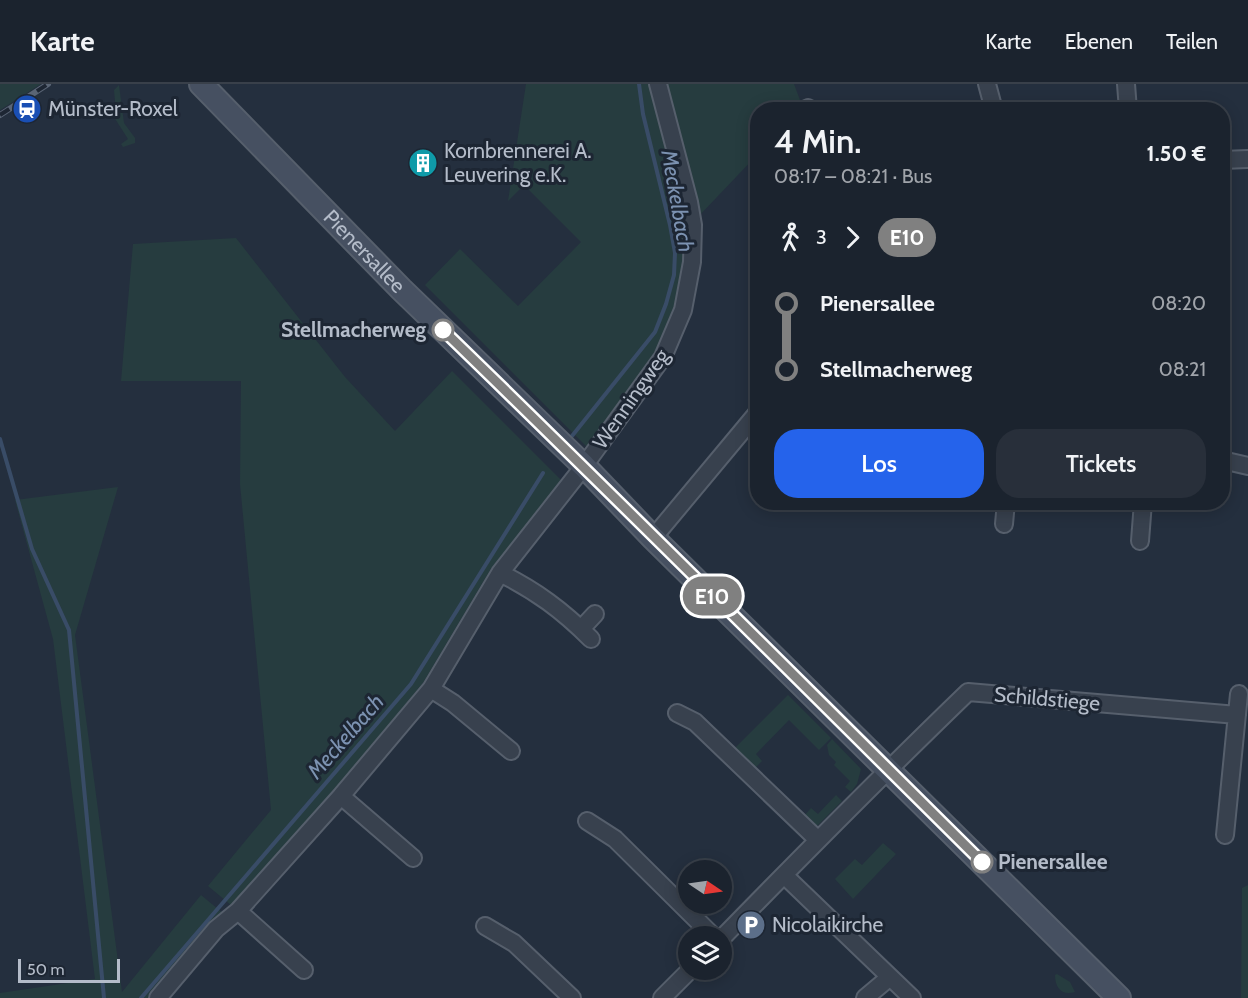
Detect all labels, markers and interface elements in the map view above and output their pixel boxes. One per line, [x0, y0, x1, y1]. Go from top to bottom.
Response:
text: Karte [30, 24, 95, 58]
text: Karte [985, 29, 1032, 54]
text: Ebenen [1065, 29, 1133, 54]
text: Teilen [1166, 29, 1218, 54]
station icon: Münster-Roxel [11, 93, 43, 125]
place label: Münster-Roxel [48, 96, 178, 121]
text: 4 Min. [774, 121, 861, 161]
place label: Kornbrennerei A. Leuvering e.K. [444, 138, 592, 187]
text: 1.50 € [1147, 140, 1206, 167]
building icon: Kornbrennerei A. Leuvering e.K. [407, 147, 439, 179]
water label: Meckelbach [655, 147, 700, 254]
text: 08:17 – 08:21 · Bus [774, 164, 932, 188]
street label: Pienersallee [319, 204, 411, 298]
icon: walk [774, 221, 807, 254]
icon: forward [836, 221, 869, 254]
text: 3 [816, 225, 827, 249]
text: E10 [890, 225, 924, 250]
text: Pienersallee [820, 290, 935, 317]
text: 08:20 [1151, 291, 1206, 315]
place label: Stellmacherweg [281, 317, 426, 342]
marker: Stellmacherweg [432, 319, 454, 341]
street label: Wenningweg [587, 343, 674, 454]
text: Stellmacherweg [820, 356, 972, 383]
text: 08:21 [1159, 357, 1206, 381]
button: Los [774, 429, 984, 498]
button: Tickets [996, 429, 1206, 498]
line badge: E10 [678, 576, 746, 616]
text: E10 [695, 584, 729, 609]
street label: Schildstiege [993, 681, 1101, 716]
water label: Meckelbach [301, 688, 389, 785]
place label: Pienersallee [998, 849, 1108, 874]
marker: Pienersallee [971, 851, 993, 873]
north arrow [678, 860, 732, 914]
map controls [678, 860, 732, 980]
parking icon: Nicolaikirche [735, 909, 767, 941]
place label: Nicolaikirche [772, 912, 884, 937]
button: layers [678, 926, 732, 980]
scale bar [18, 956, 120, 984]
text: 50 m [27, 960, 64, 979]

